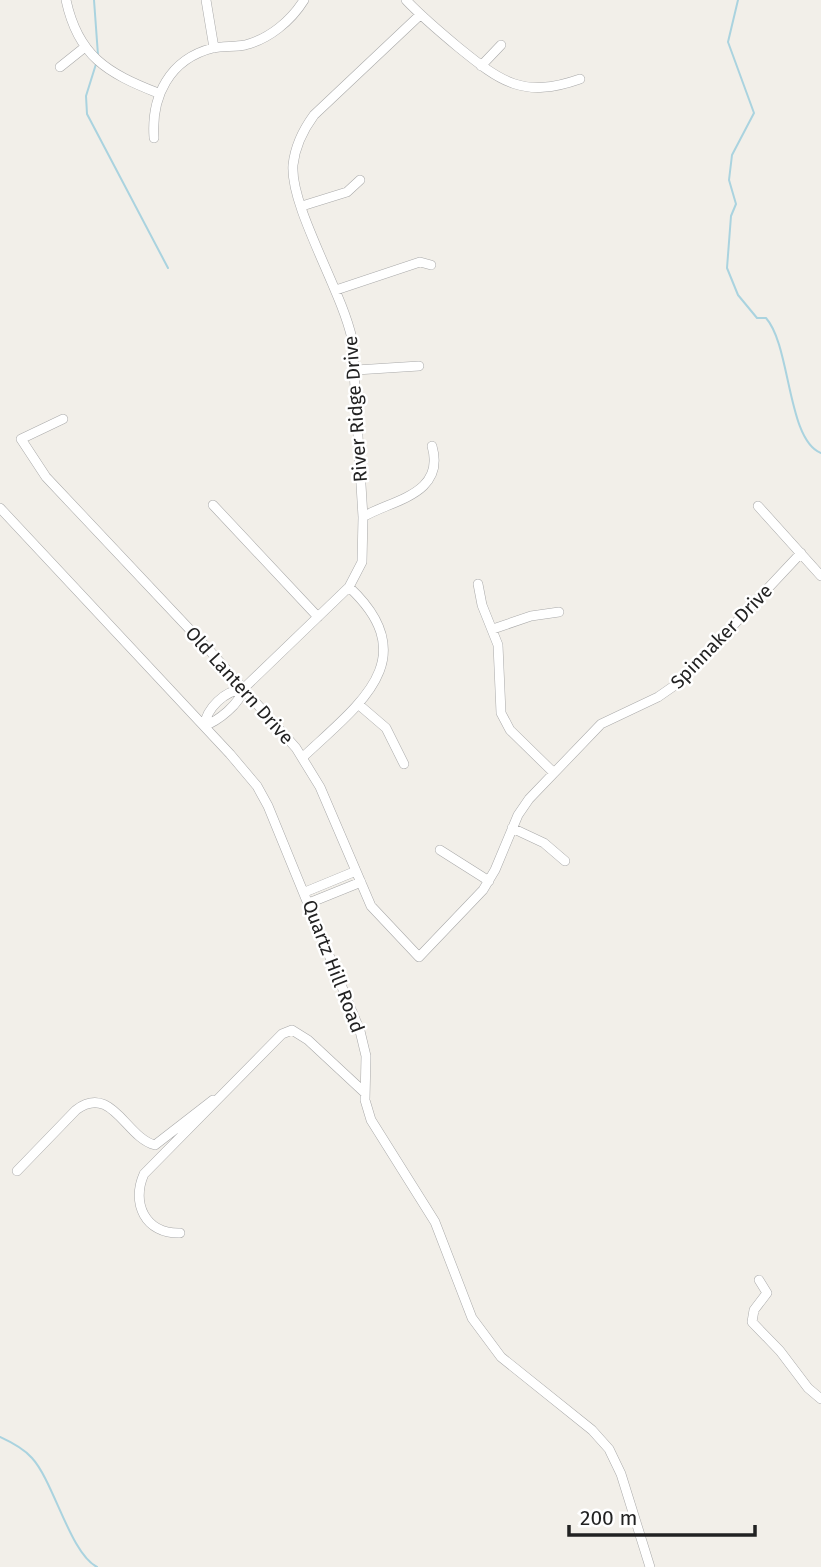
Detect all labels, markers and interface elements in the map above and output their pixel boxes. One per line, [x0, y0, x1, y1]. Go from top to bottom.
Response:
street label: River Ridge Drive [339, 335, 372, 483]
street label: Spinnaker Drive [666, 579, 777, 693]
street label: Old Lantern Drive [181, 622, 299, 749]
street label: Quartz Hill Road [298, 897, 369, 1036]
scale bar [569, 1494, 754, 1538]
text: 200 m [580, 1505, 637, 1531]

